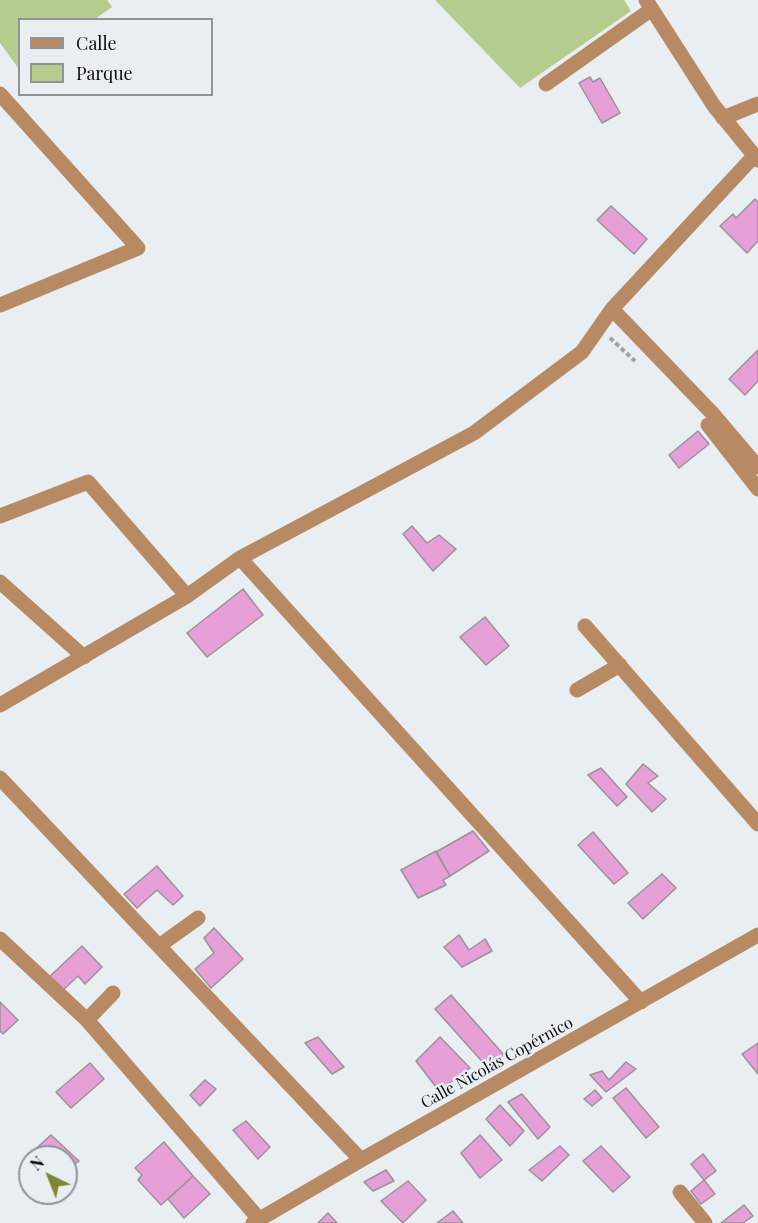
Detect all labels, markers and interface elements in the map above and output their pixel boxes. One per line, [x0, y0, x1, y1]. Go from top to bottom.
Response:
legend [18, 18, 213, 96]
text: Calle [76, 31, 117, 55]
text: Parque [76, 61, 133, 85]
street label: Calle Nicolás Copérnico [418, 1013, 576, 1113]
north arrow [18, 1145, 78, 1205]
text: N [25, 1151, 48, 1175]

